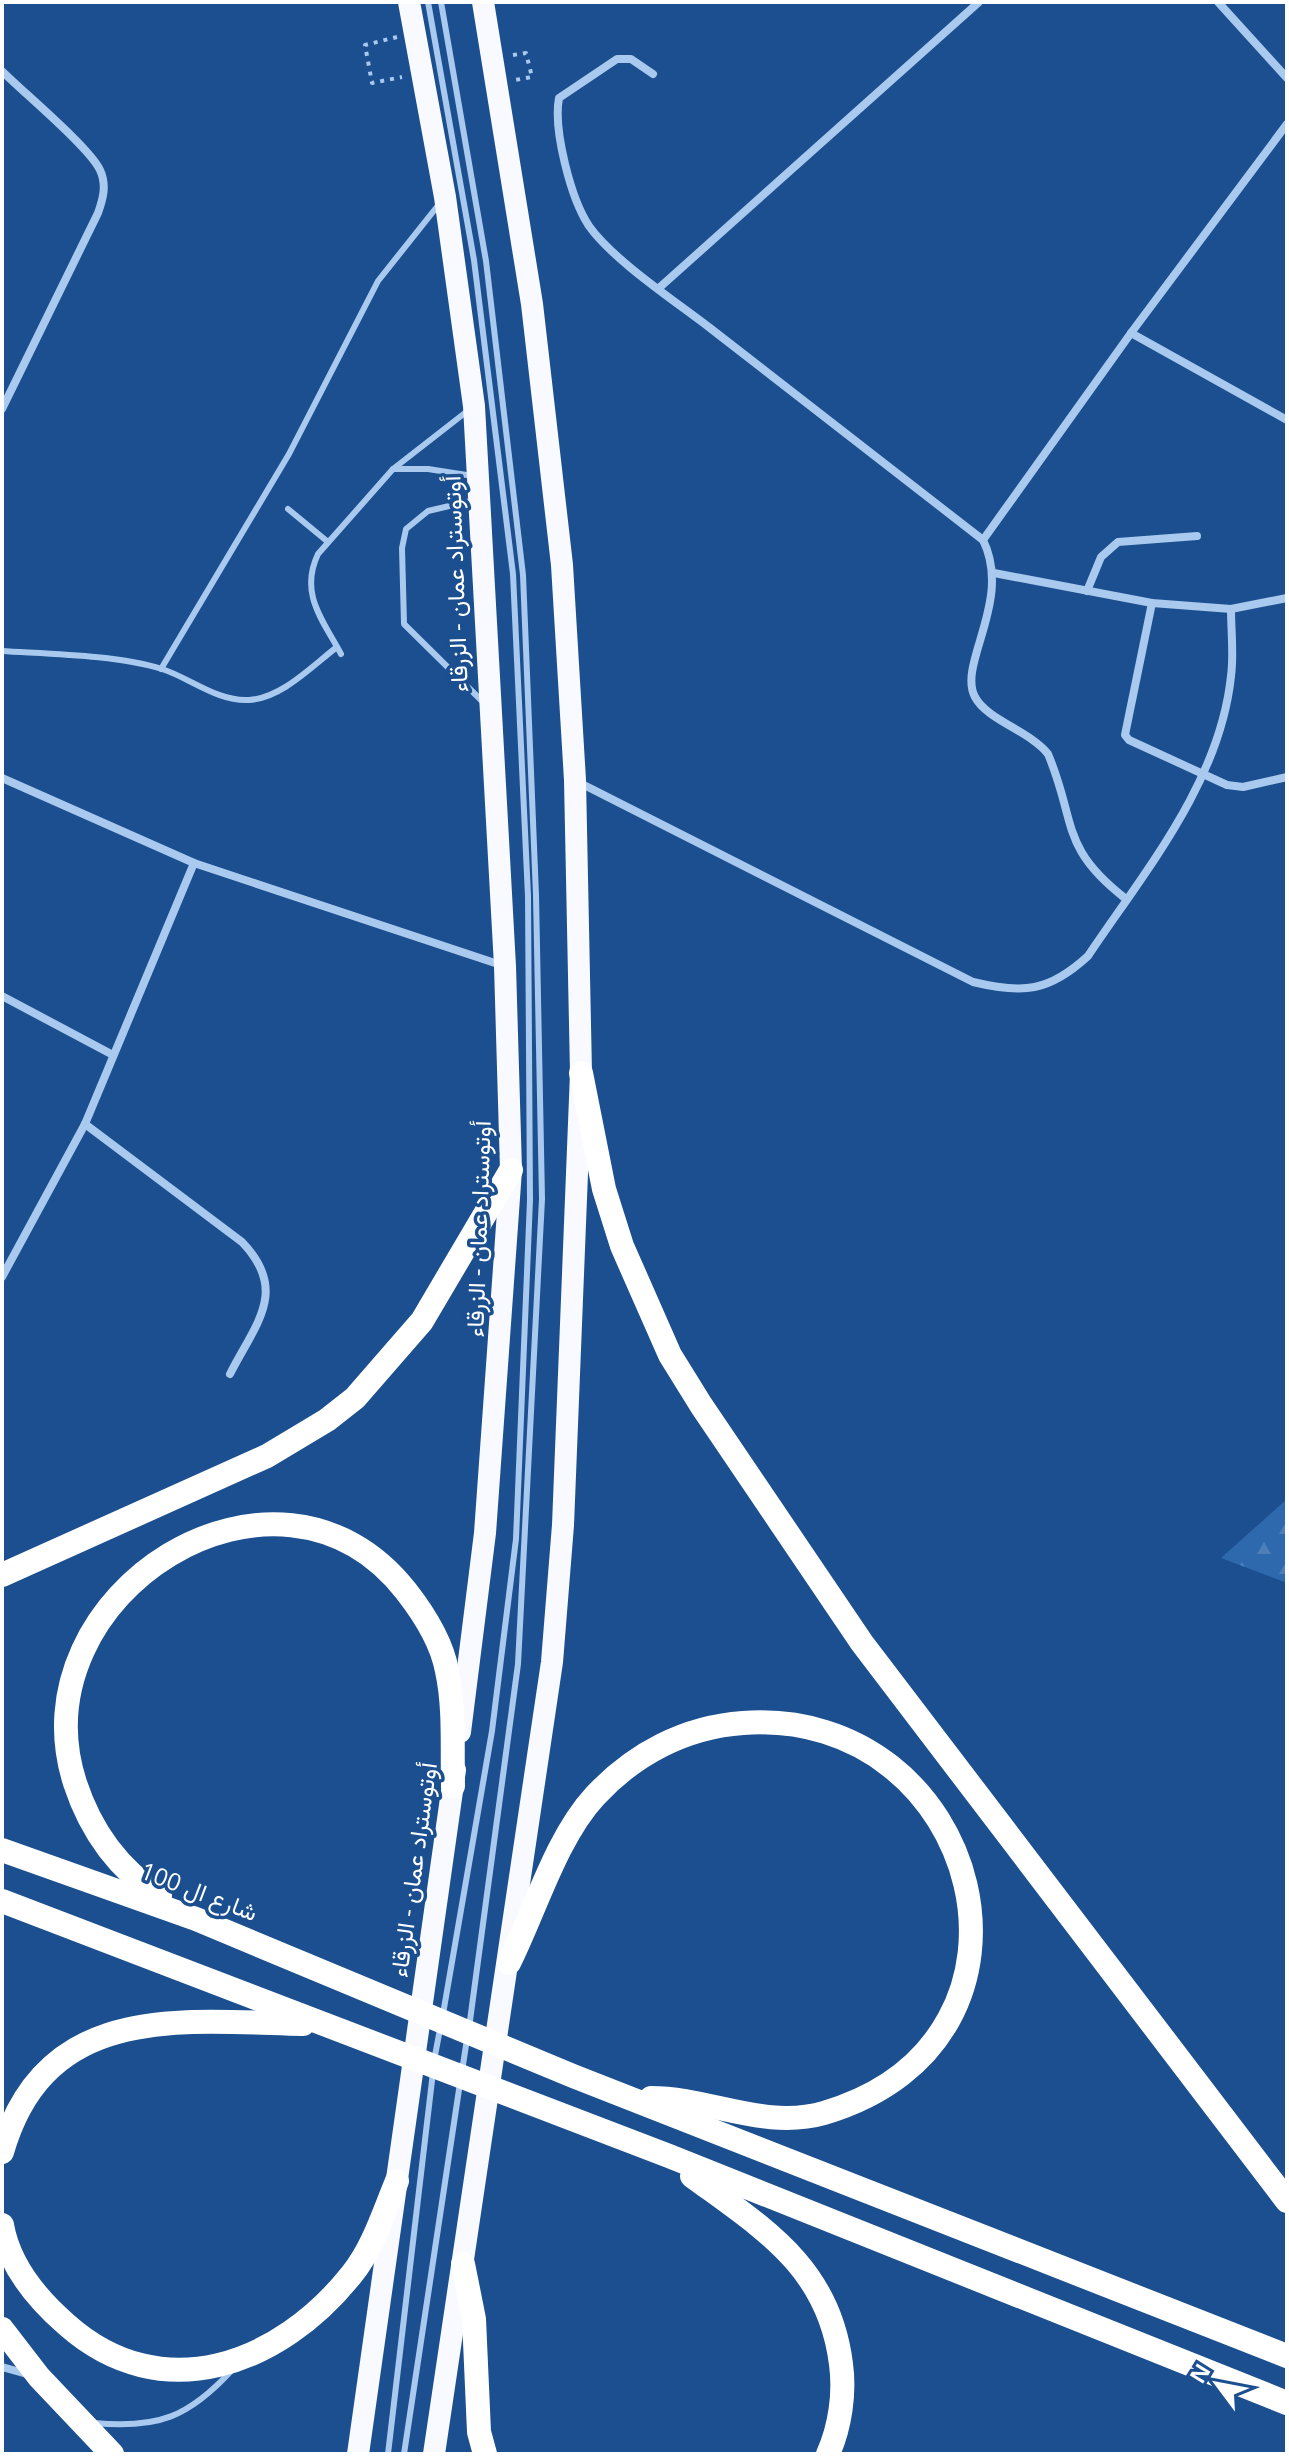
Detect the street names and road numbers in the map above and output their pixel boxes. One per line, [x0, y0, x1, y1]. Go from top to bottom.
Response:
street label: أوتوستراد عمان - الزرقاء [434, 475, 475, 693]
street label: أوتوستراد عمان - الزرقاء [457, 1120, 498, 1338]
street label: أوتوستراد عمان - الزرقاء [381, 1760, 444, 1979]
street label: شارع ال 100 [136, 1853, 263, 1929]

